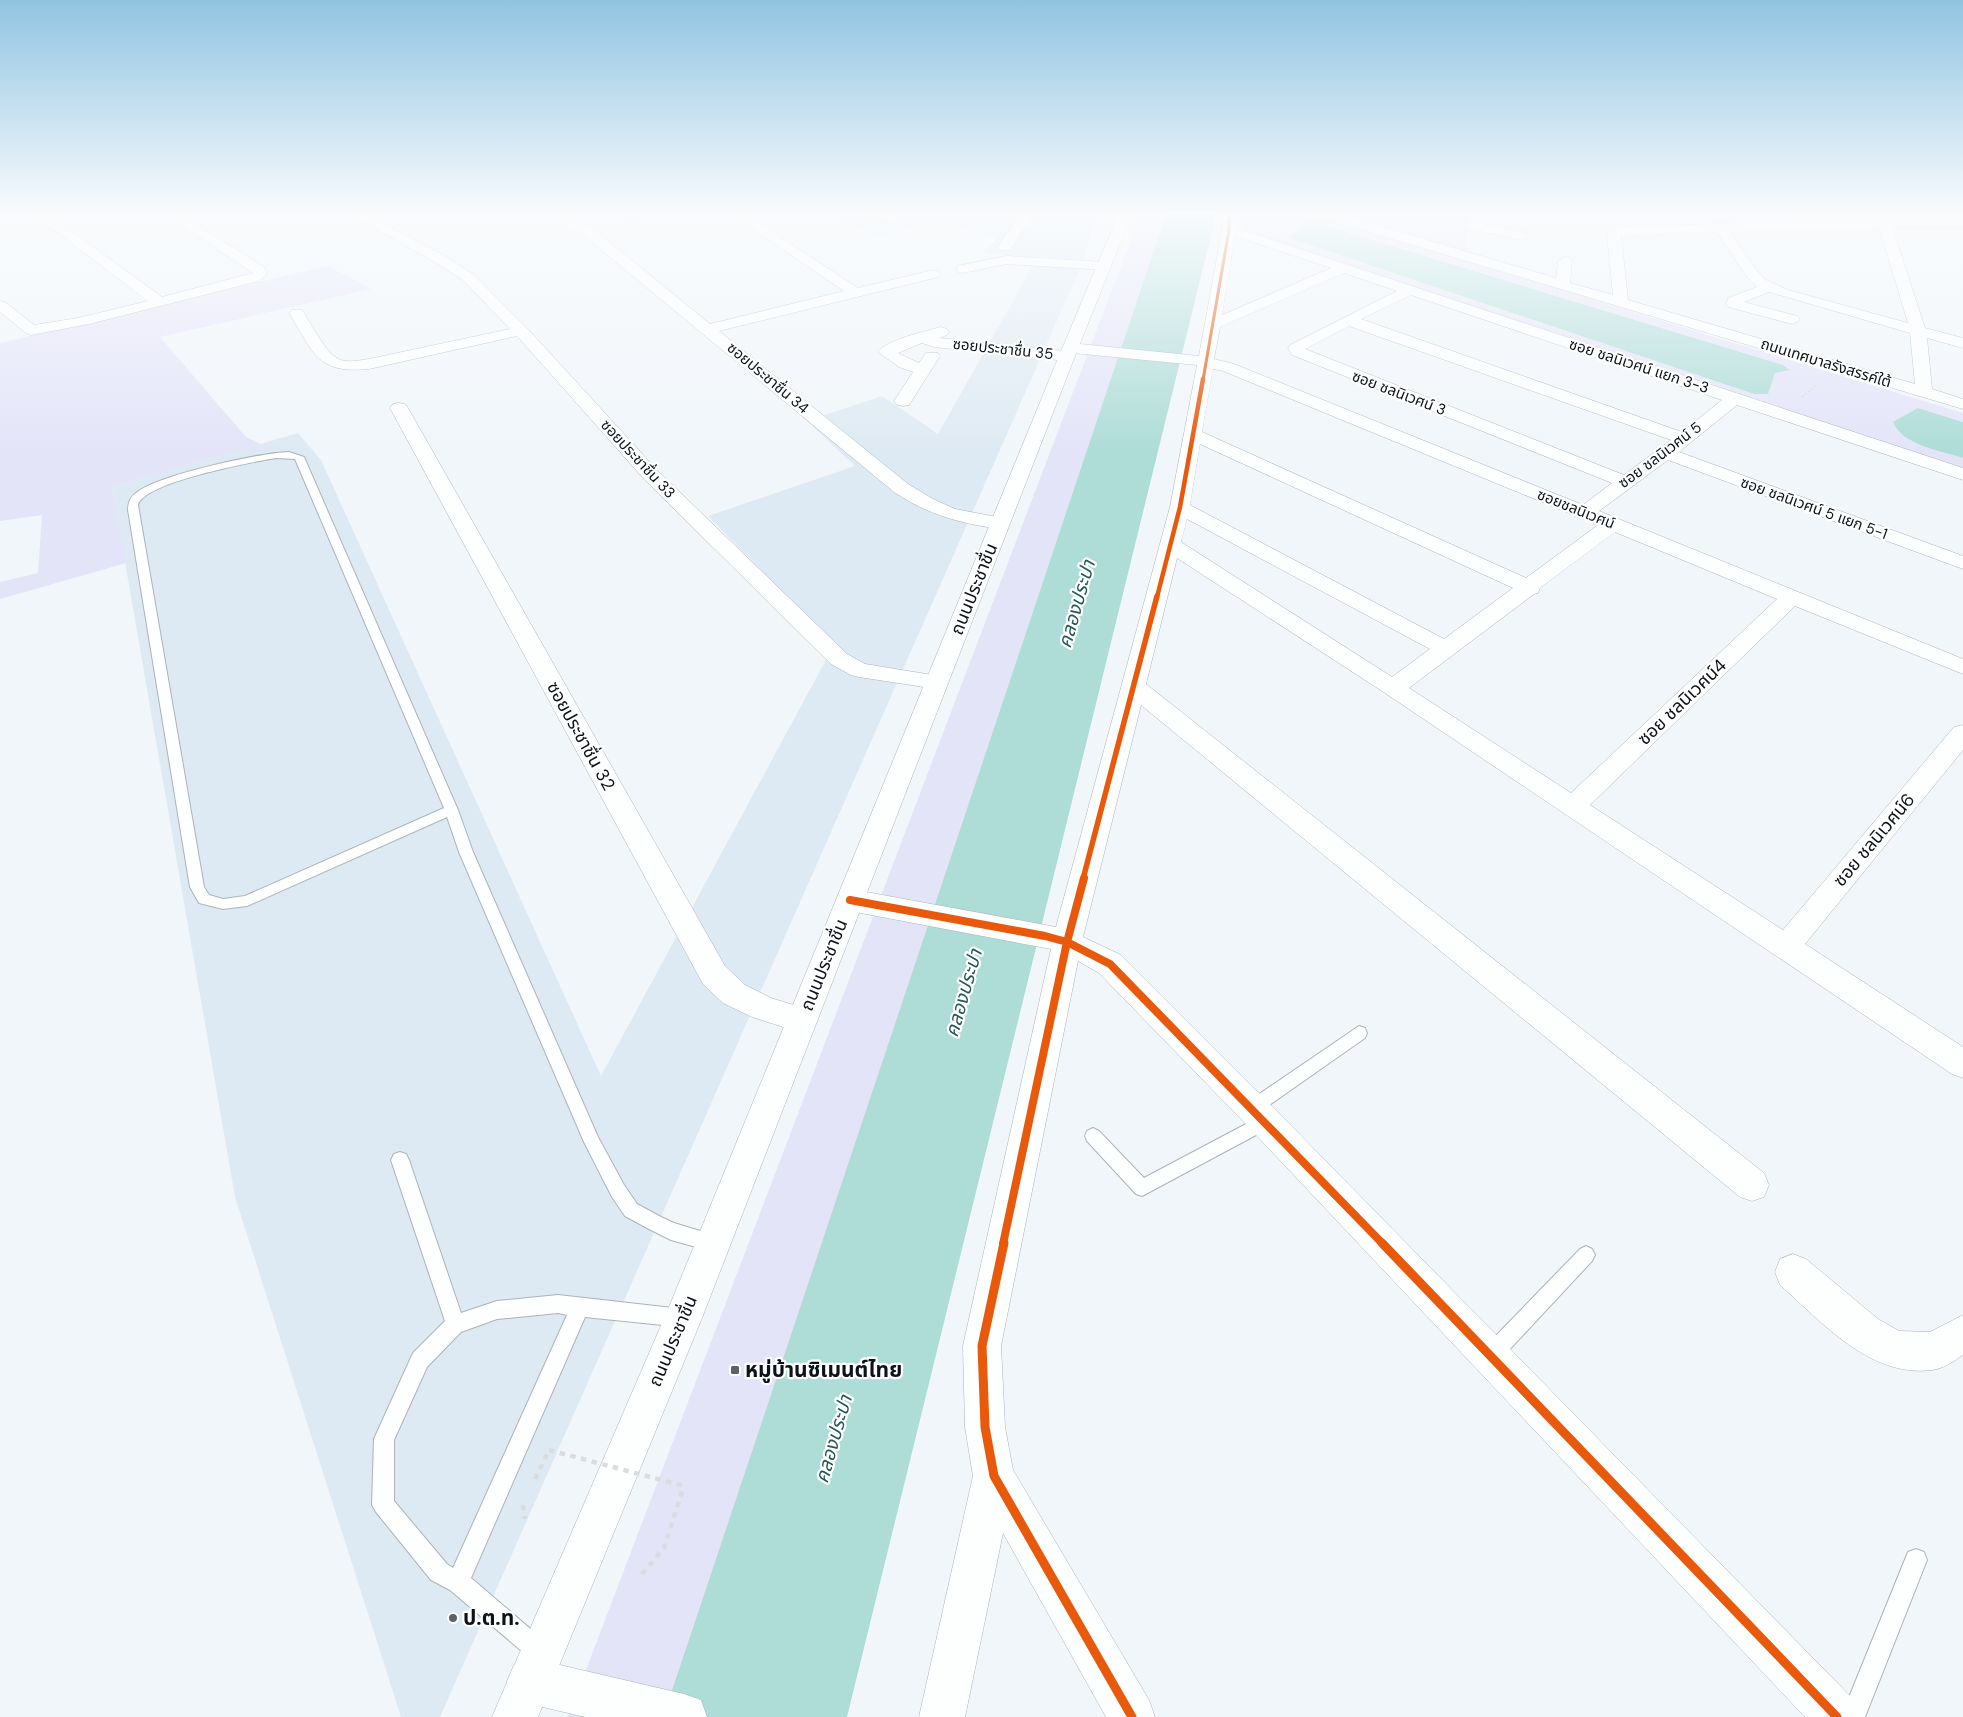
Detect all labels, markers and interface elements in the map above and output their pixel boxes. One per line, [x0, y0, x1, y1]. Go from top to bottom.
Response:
street label: ซอยประชาชื่น 35 [952, 333, 1054, 364]
street label: ซอย ชลนิเวศน์ แยก 3-3 [1567, 334, 1711, 398]
street label: ถนนเทศบาลรังสรรค์ใต้ [1758, 334, 1894, 392]
street label: ซอยประชาชื่น 34 [723, 337, 814, 418]
street label: ซอย ชลนิเวศน์ 3 [1349, 366, 1449, 420]
street label: ซอยประชาชื่น 33 [596, 415, 680, 503]
street label: ซอย ชลนิเวศน์ 5 [1614, 417, 1706, 493]
street label: ซอย ชลนิเวศน์ 5 แยก 5-1 [1738, 472, 1890, 544]
street label: ซอยชลนิเวศน์ [1534, 484, 1618, 534]
street label: ถนนประชาชื่น [944, 539, 1003, 638]
water label: คลองประปา [1052, 556, 1101, 651]
street label: ซอย ชลนิเวศน์4 [1633, 654, 1731, 750]
street label: ซอยประชาชื่น 32 [541, 677, 622, 795]
street label: ซอย ชลนิเวศน์6 [1828, 788, 1920, 892]
street label: ถนนประชาชื่น [794, 915, 853, 1014]
water label: คลองประปา [939, 945, 988, 1040]
street label: ถนนประชาชื่น [642, 1291, 703, 1390]
place label: หมู่บ้านซิเมนต์ไทย [745, 1356, 902, 1384]
marker: หมู่บ้านซิเมนต์ไทย [729, 1364, 741, 1376]
water label: คลองประปา [809, 1391, 858, 1486]
place label: ป.ต.ท. [463, 1604, 519, 1632]
marker: ป.ต.ท. [447, 1612, 459, 1624]

